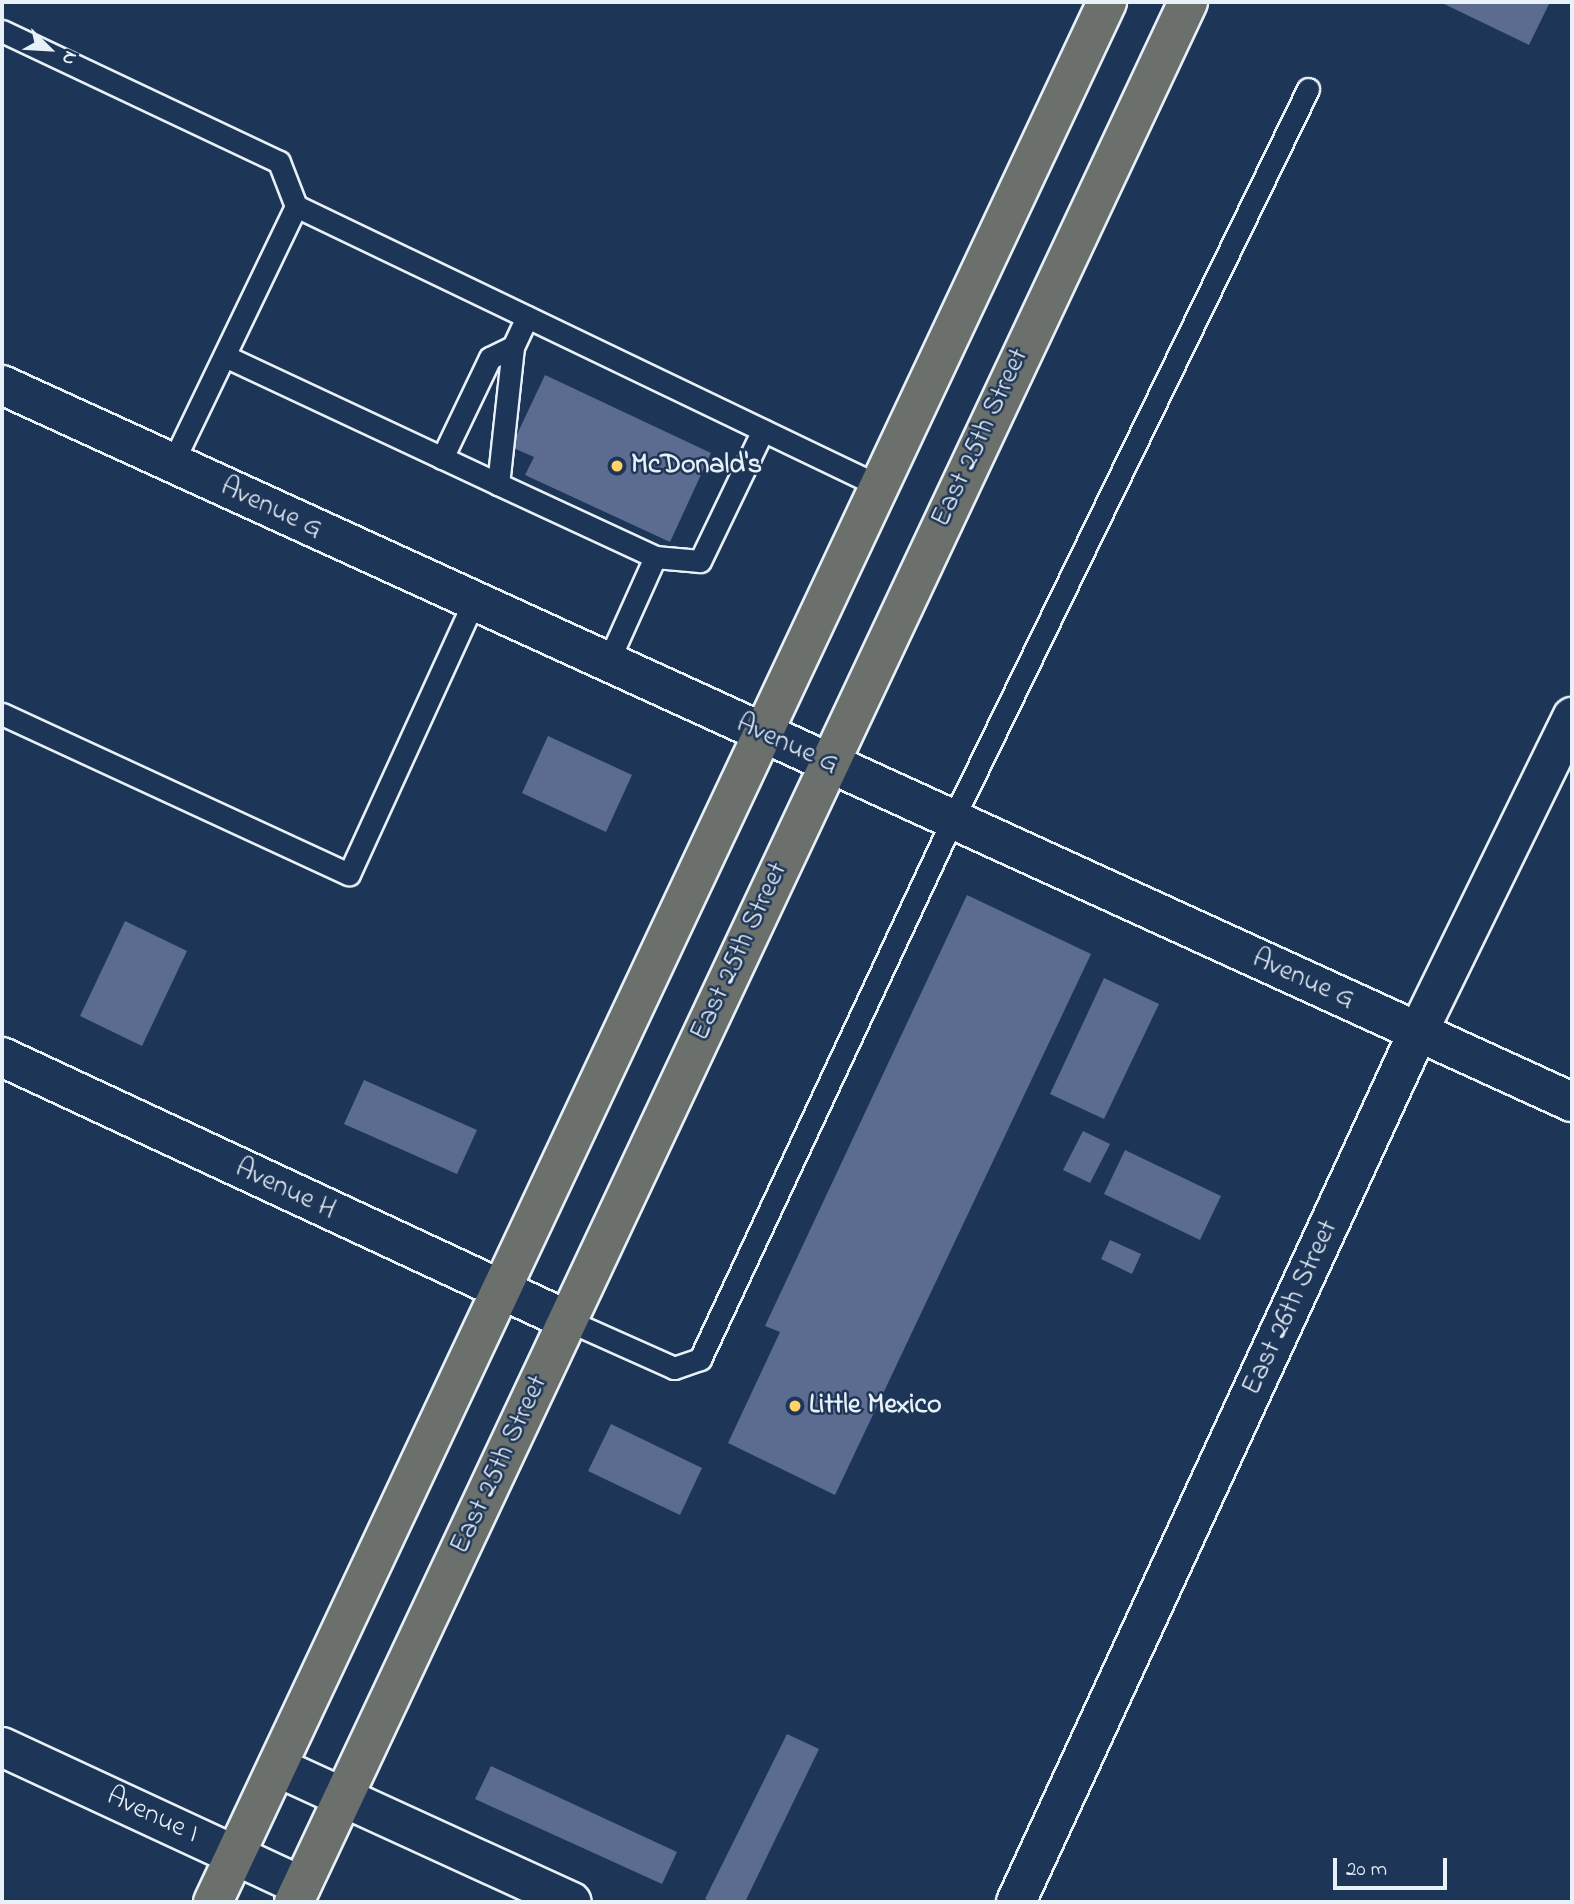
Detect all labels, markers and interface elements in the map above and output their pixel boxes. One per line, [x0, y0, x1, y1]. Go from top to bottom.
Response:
north arrow [14, 14, 84, 84]
text: N [54, 46, 84, 69]
street label: East 25th Street [925, 343, 1037, 533]
place label: McDonald's [631, 449, 762, 483]
marker: McDonald's [609, 458, 625, 474]
street label: Avenue G [215, 471, 327, 547]
street label: Avenue G [731, 708, 843, 782]
street label: East 25th Street [684, 857, 796, 1047]
street label: Avenue G [1247, 943, 1359, 1017]
street label: Avenue H [229, 1152, 341, 1228]
street label: East 26th Street [1236, 1215, 1346, 1401]
street label: East 25th Street [444, 1370, 556, 1560]
place label: Little Mexico [809, 1389, 942, 1423]
marker: Little Mexico [787, 1398, 803, 1414]
street label: Avenue I [101, 1780, 203, 1852]
scale bar [1336, 1844, 1450, 1888]
text: 20 m [1346, 1855, 1387, 1885]

